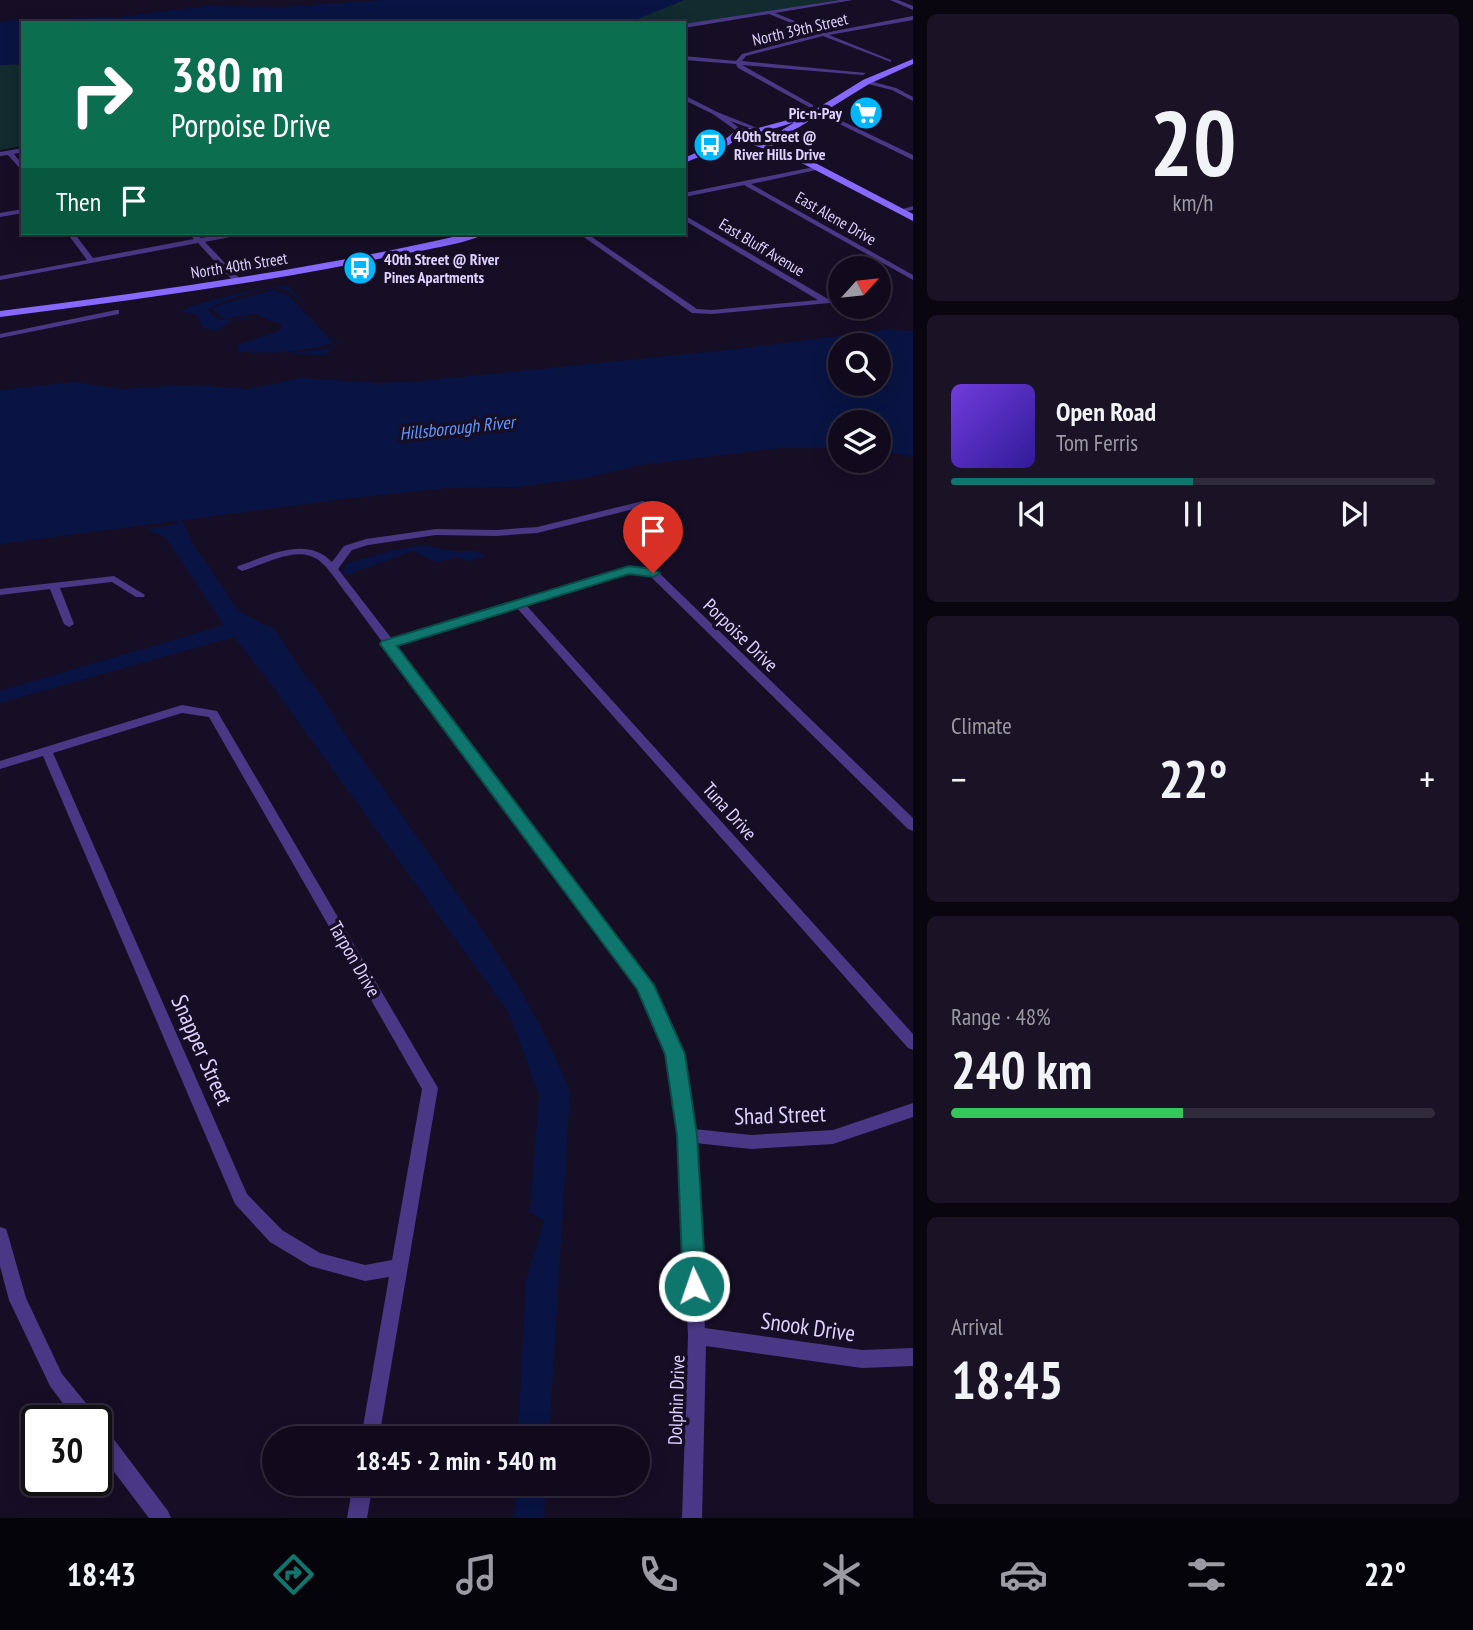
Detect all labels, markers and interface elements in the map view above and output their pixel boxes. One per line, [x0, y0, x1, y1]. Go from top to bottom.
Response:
street label: North 39th Street [750, 8, 850, 50]
text: 380 m [171, 42, 284, 106]
icon: right [56, 49, 147, 140]
text: 20 [1150, 83, 1237, 201]
supermarket icon: Pic-n-Pay [847, 94, 885, 132]
place label: Pic-n-Pay [789, 103, 843, 123]
text: Porpoise Drive [171, 104, 331, 146]
bus stop icon: 40th Street @ River Hills Drive [691, 126, 729, 164]
place label: 40th Street @ River Hills Drive [734, 126, 826, 164]
icon: arrive [115, 182, 153, 220]
text: Then [56, 185, 101, 218]
street label: East Alene Drive [792, 187, 880, 249]
text: km/h [1173, 188, 1213, 217]
street label: East Bluff Avenue [716, 214, 808, 280]
street label: North 40th Street [189, 247, 289, 283]
bus stop icon: 40th Street @ River Pines Apartments [341, 249, 379, 287]
place label: 40th Street @ River Pines Apartments [384, 249, 500, 287]
north arrow [828, 256, 891, 318]
map controls [828, 256, 891, 473]
button: search [828, 333, 891, 396]
text: Open Road [1056, 395, 1156, 428]
water label: Hillsborough River [398, 410, 519, 445]
button: layers [828, 410, 891, 473]
text: Tom Ferris [1056, 428, 1138, 457]
icon: previous [1013, 495, 1051, 533]
icon: pause [1174, 495, 1212, 533]
icon: next [1335, 495, 1373, 533]
pin [623, 501, 683, 573]
icon: arrive [634, 512, 672, 550]
street label: Porpoise Drive [699, 593, 784, 677]
text: Climate [951, 711, 1012, 740]
text: 22° [1159, 745, 1227, 812]
text: − [951, 754, 967, 803]
text: + [1419, 754, 1435, 803]
street label: Tuna Drive [698, 777, 762, 845]
street label: Tarpon Drive [324, 917, 386, 1001]
street label: Snapper Street [165, 990, 240, 1110]
text: Range · 48% [951, 1002, 1051, 1031]
text: 240 km [951, 1036, 1092, 1103]
street label: Shad Street [734, 1098, 827, 1131]
position arrow [657, 1249, 731, 1323]
street label: Snook Drive [759, 1306, 857, 1347]
text: Arrival [951, 1312, 1003, 1341]
text: 18:45 [951, 1346, 1063, 1413]
street label: Dolphin Drive [662, 1354, 690, 1446]
speed limit sign: 30 [21, 1405, 112, 1496]
text: 18:45 · 2 min · 540 m [356, 1444, 556, 1477]
icon: directions [269, 1550, 318, 1599]
icon: music [452, 1550, 501, 1599]
icon: phone [634, 1550, 683, 1599]
icon: climate [817, 1550, 866, 1599]
icon: car [999, 1550, 1048, 1599]
icon: filters [1182, 1550, 1231, 1599]
text: 18:43 [67, 1553, 136, 1595]
text: 22° [1364, 1553, 1406, 1595]

